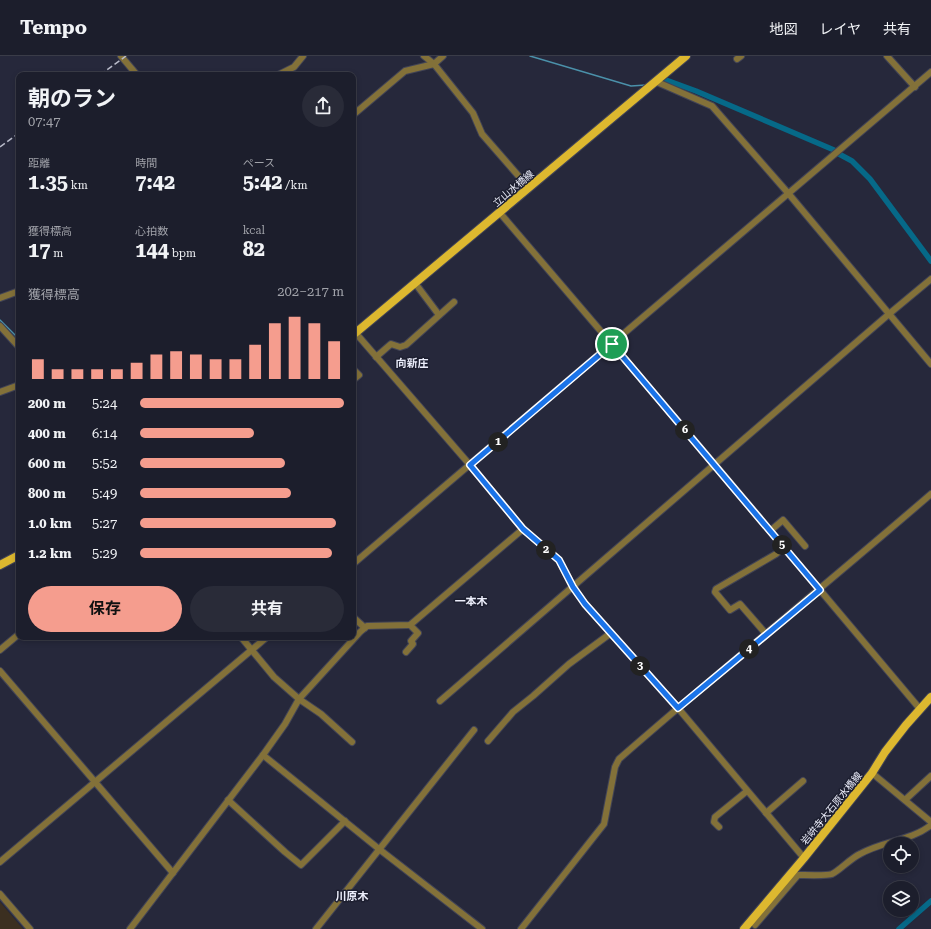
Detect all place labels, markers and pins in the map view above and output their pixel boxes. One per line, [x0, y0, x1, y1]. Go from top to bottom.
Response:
pin [595, 327, 629, 361]
pin: 6 [675, 420, 695, 440]
pin: 1 [488, 432, 508, 452]
pin: 5 [772, 535, 792, 555]
pin: 2 [536, 540, 556, 560]
pin: 4 [739, 639, 759, 659]
pin: 3 [630, 656, 650, 676]

